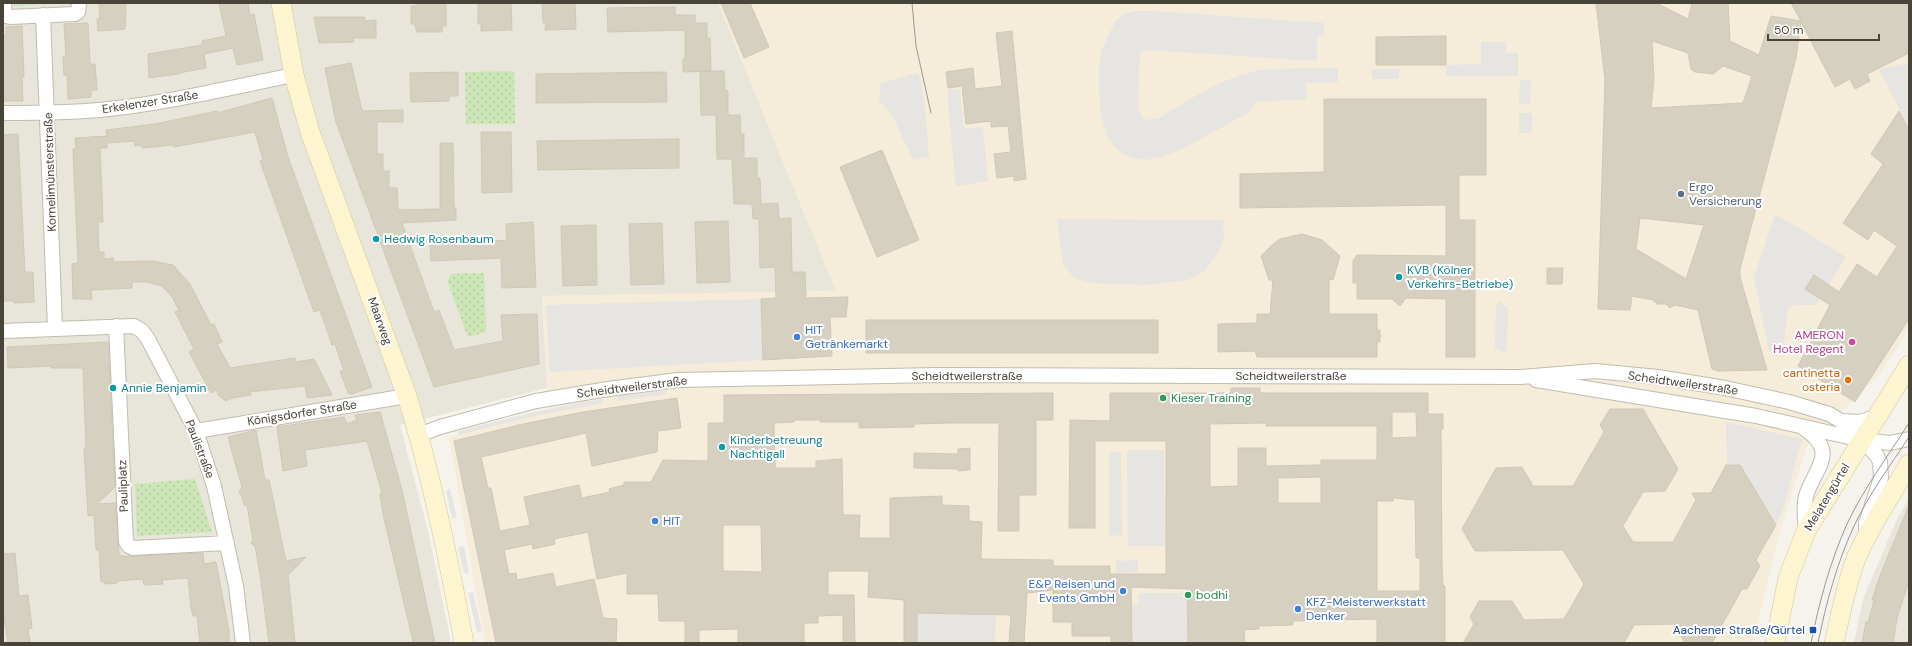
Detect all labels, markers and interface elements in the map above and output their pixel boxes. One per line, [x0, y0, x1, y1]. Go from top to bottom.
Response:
scale bar [1768, 16, 1879, 42]
text: 50 m [1774, 22, 1803, 38]
street label: Erkelenzer Straße [101, 86, 199, 118]
street label: Kornelimünsterstraße [40, 112, 60, 232]
place label: Ergo Versicherung [1689, 179, 1762, 209]
marker: Ergo Versicherung [1676, 189, 1686, 199]
place label: Hedwig Rosenbaum [384, 231, 494, 247]
marker: Hedwig Rosenbaum [371, 234, 381, 244]
place label: KVB (Kölner Verkehrs-Betriebe) [1407, 262, 1513, 292]
marker: KVB (Kölner Verkehrs-Betriebe) [1394, 272, 1404, 282]
street label: Maarweg [364, 295, 396, 348]
place label: HIT Getränkemarkt [805, 322, 888, 352]
place label: AMERON Hotel Regent [1773, 327, 1844, 357]
marker: HIT Getränkemarkt [792, 332, 802, 342]
marker: AMERON Hotel Regent [1847, 337, 1857, 347]
place label: cantinetta osteria [1783, 365, 1840, 395]
street label: Scheidtweilerstraße [1627, 367, 1739, 399]
street label: Scheidtweilerstraße [911, 368, 1023, 384]
street label: Scheidtweilerstraße [1235, 368, 1347, 384]
street label: Scheidtweilerstraße [576, 372, 688, 402]
marker: cantinetta osteria [1843, 375, 1853, 385]
place label: Annie Benjamin [121, 380, 207, 396]
marker: Annie Benjamin [108, 383, 118, 393]
place label: Kieser Training [1171, 390, 1252, 406]
marker: Kieser Training [1158, 393, 1168, 403]
street label: Königsdorfer Straße [246, 396, 358, 430]
street label: Paulistraße [181, 417, 219, 481]
place label: Kinderbetreuung Nachtigall [730, 432, 823, 462]
marker: Kinderbetreuung Nachtigall [717, 442, 727, 452]
street label: Pauliplatz [114, 460, 132, 512]
street label: Melatengürtel [1801, 460, 1853, 534]
place label: HIT [663, 513, 681, 529]
marker: HIT [650, 516, 660, 526]
place label: E&P Reisen und Events GmbH [1029, 576, 1115, 606]
marker: E&P Reisen und Events GmbH [1118, 586, 1128, 596]
place label: bodhi [1196, 587, 1228, 603]
marker: bodhi [1183, 590, 1193, 600]
place label: KFZ-Meisterwerkstatt Denker [1306, 594, 1426, 624]
marker: KFZ-Meisterwerkstatt Denker [1293, 604, 1303, 614]
place label: Aachener Straße/Gürtel [1673, 622, 1805, 638]
marker: Aachener Straße/Gürtel [1808, 625, 1818, 635]

